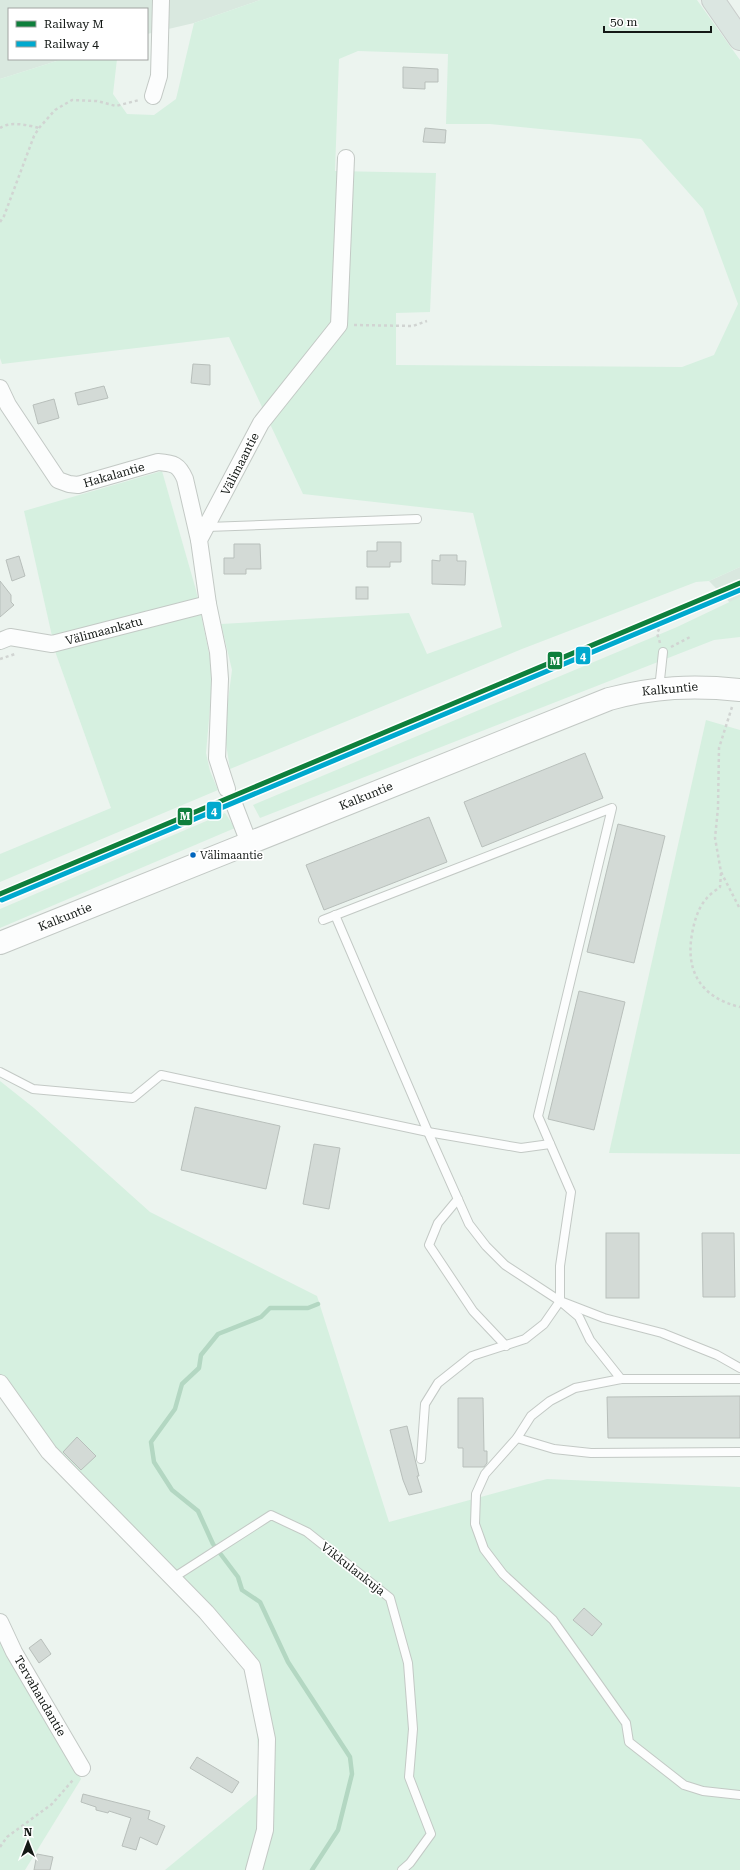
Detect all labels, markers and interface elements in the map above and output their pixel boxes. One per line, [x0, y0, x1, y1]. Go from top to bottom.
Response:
legend [8, 8, 148, 60]
scale bar [604, 8, 711, 34]
text: 50 m [610, 15, 637, 29]
text: Railway M [44, 17, 104, 31]
text: Railway 4 [44, 37, 99, 51]
street label: Välimaantie [218, 430, 262, 498]
street label: Hakalantie [82, 459, 147, 490]
street label: Välimaankatu [64, 614, 144, 648]
line badge: 4 [575, 646, 591, 665]
text: 4 [580, 650, 587, 663]
line badge: M [547, 651, 563, 670]
text: M [550, 655, 561, 668]
street label: Kalkuntie [641, 680, 699, 698]
street label: Kalkuntie [337, 779, 395, 813]
line badge: 4 [206, 801, 222, 820]
text: 4 [211, 805, 218, 818]
line badge: M [177, 807, 193, 826]
text: M [180, 810, 191, 823]
place label: Välimaantie [200, 849, 263, 862]
marker: Välimaantie [188, 850, 198, 860]
street label: Kalkuntie [36, 900, 94, 934]
street label: Vikkulankuja [318, 1540, 388, 1599]
street label: Tervahaudantie [11, 1653, 69, 1739]
north arrow [8, 1822, 48, 1862]
text: N [24, 1826, 33, 1839]

